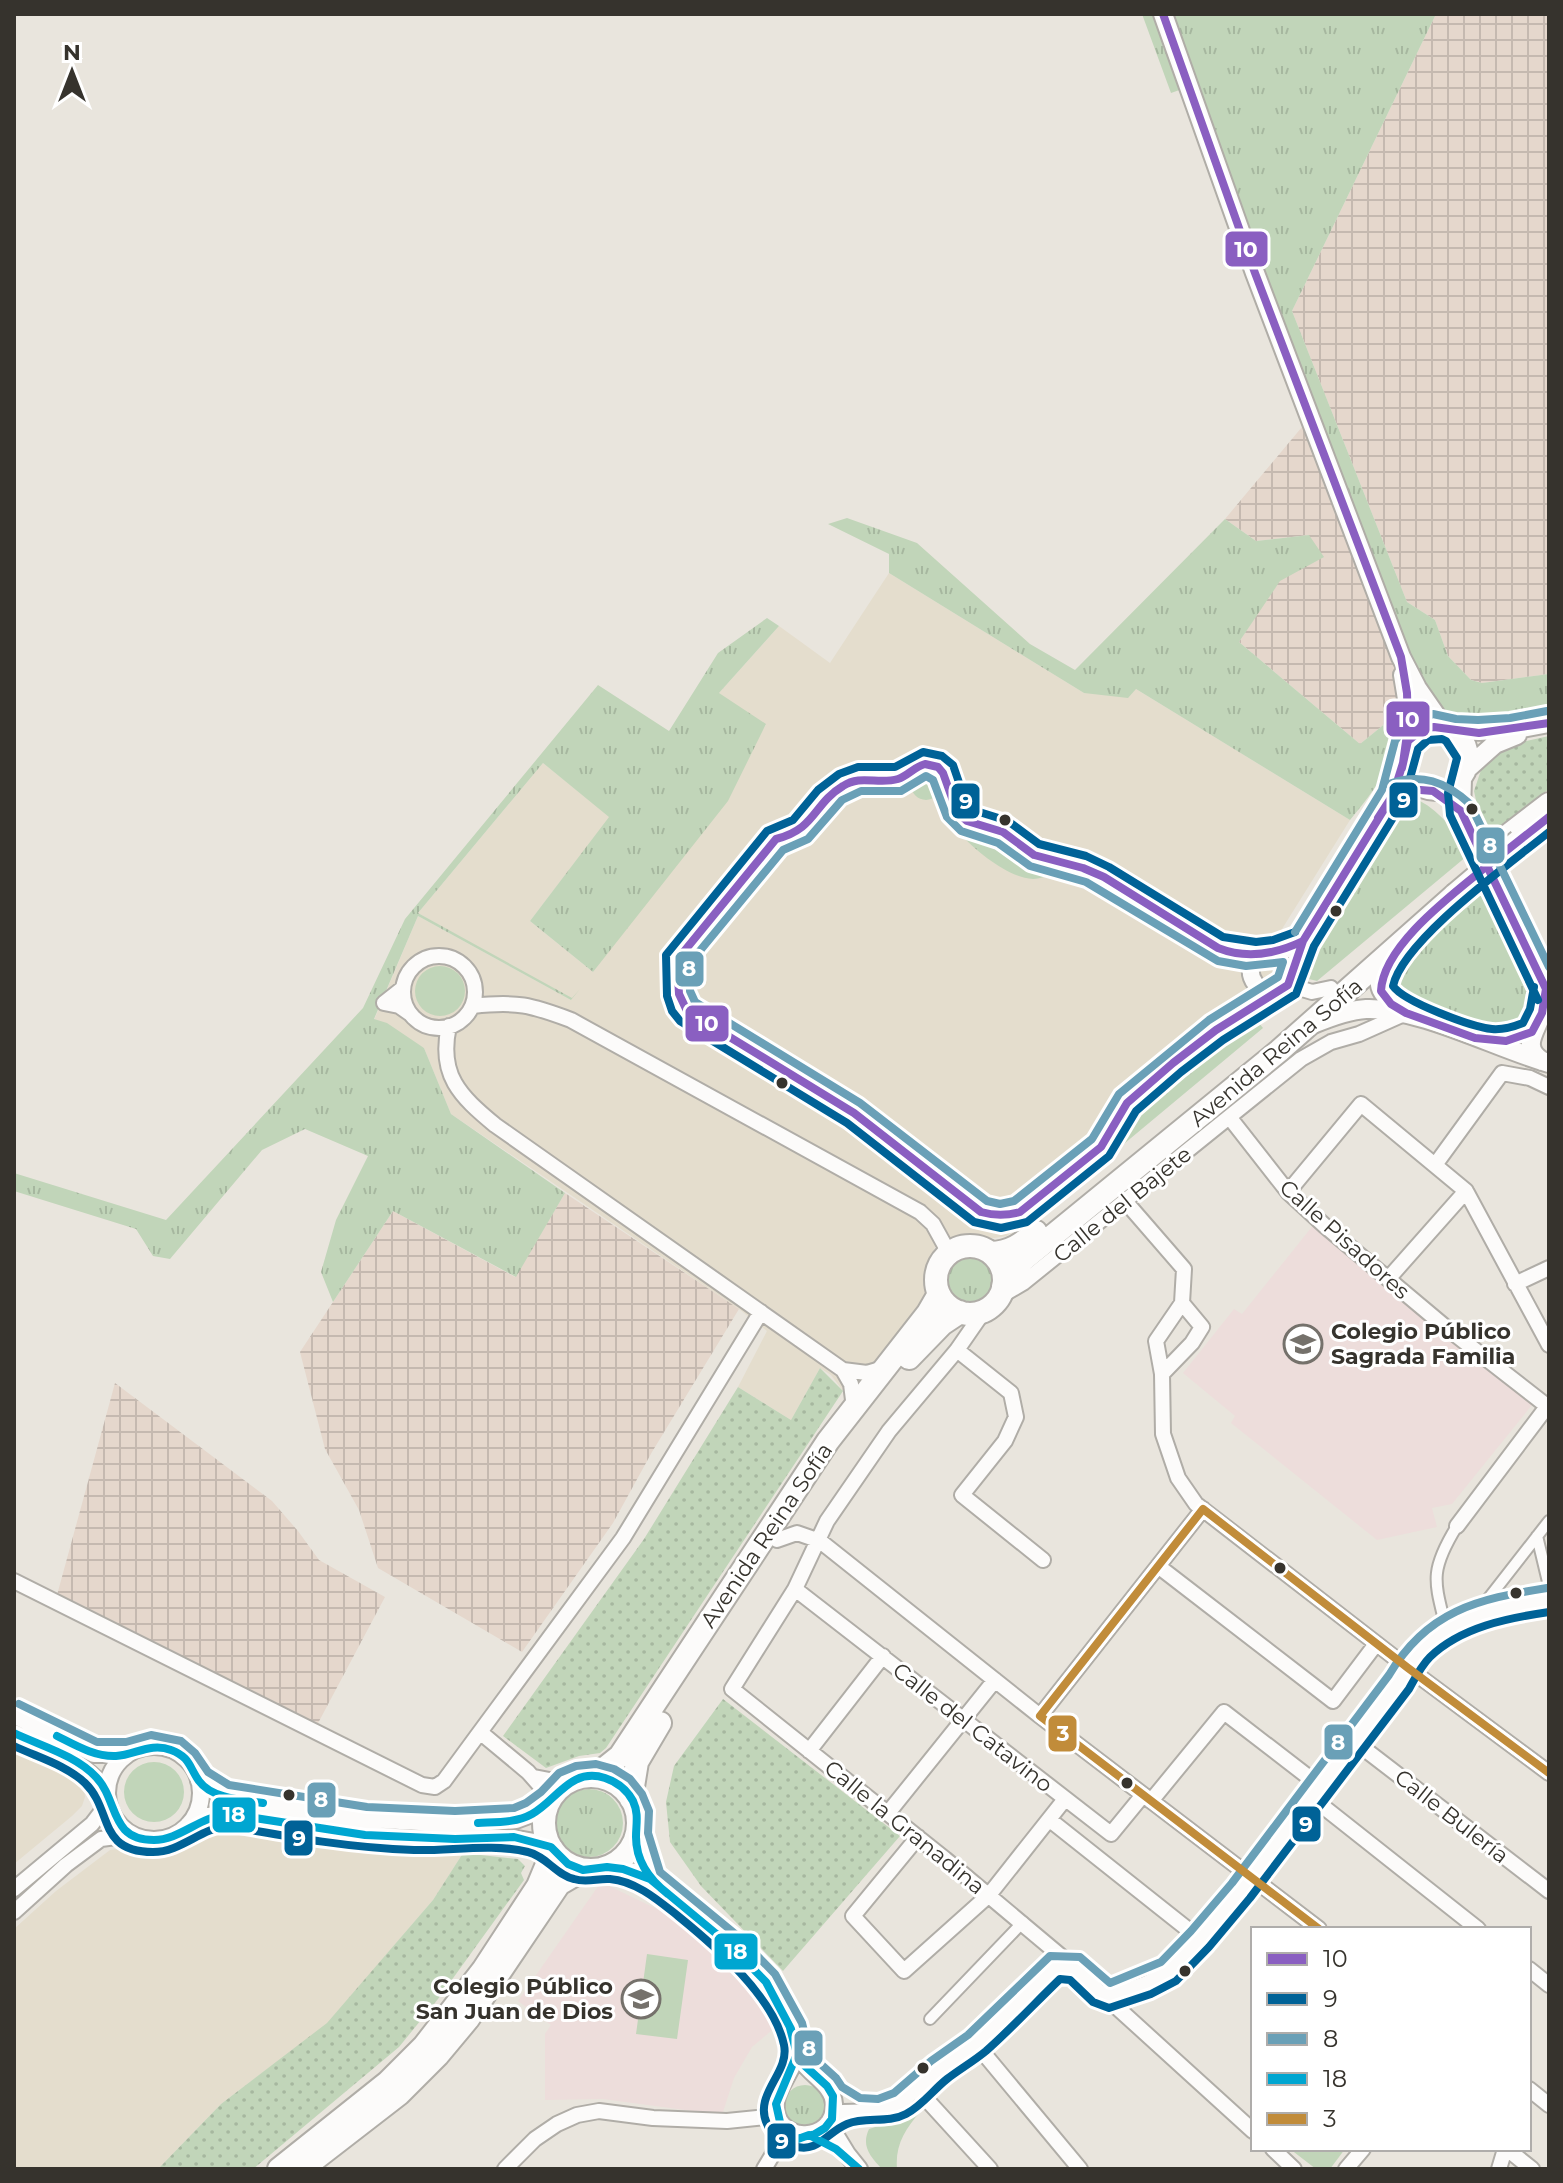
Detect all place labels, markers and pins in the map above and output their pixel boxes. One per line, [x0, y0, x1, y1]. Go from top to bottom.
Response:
unlabelled marker [1464, 801, 1480, 817]
unlabelled marker [997, 812, 1013, 828]
unlabelled marker [1328, 903, 1344, 919]
unlabelled marker [774, 1075, 790, 1091]
place label: Colegio Público Sagrada Familia [1331, 1318, 1515, 1370]
school or university icon: Colegio Público Sagrada Familia [1282, 1323, 1324, 1365]
unlabelled marker [1272, 1560, 1288, 1576]
unlabelled marker [1508, 1585, 1524, 1601]
unlabelled marker [1119, 1775, 1135, 1791]
unlabelled marker [281, 1787, 297, 1803]
unlabelled marker [1177, 1963, 1193, 1979]
place label: Colegio Público San Juan de Dios [416, 1973, 613, 2025]
school or university icon: Colegio Público San Juan de Dios [620, 1978, 662, 2020]
unlabelled marker [915, 2060, 931, 2076]

